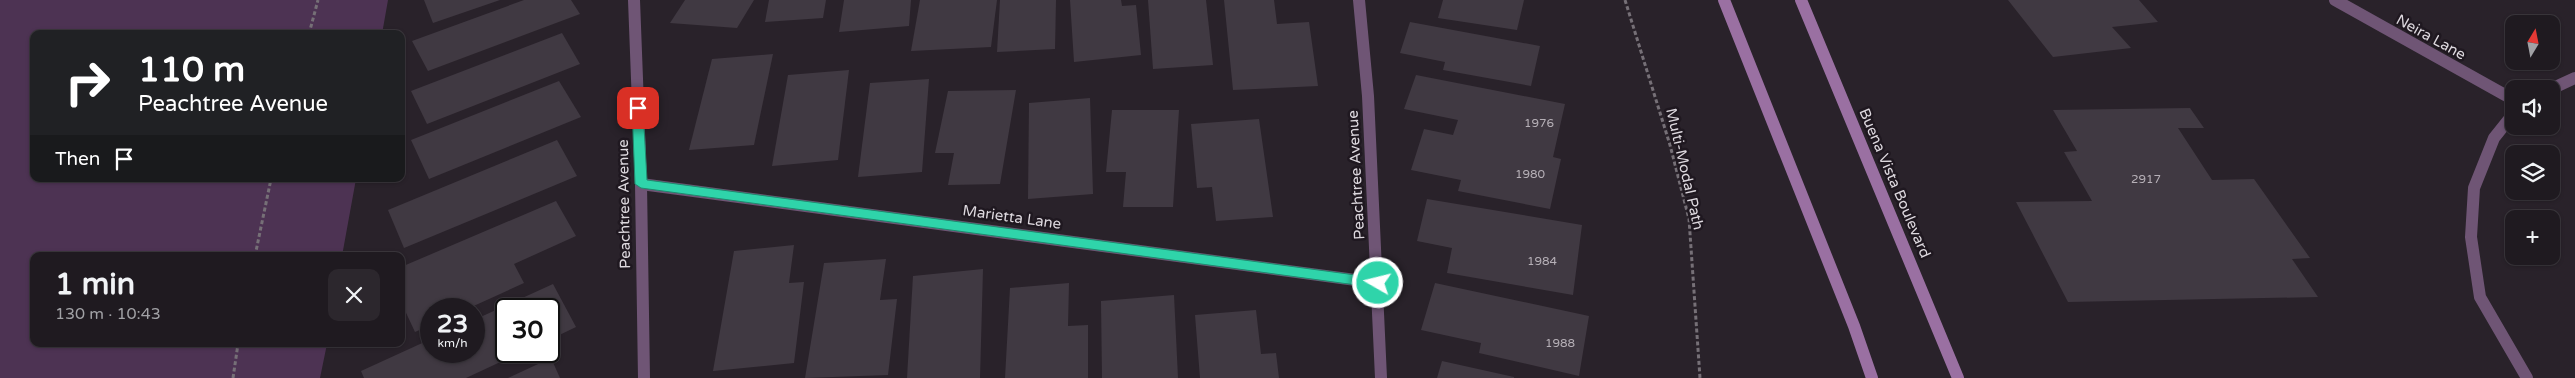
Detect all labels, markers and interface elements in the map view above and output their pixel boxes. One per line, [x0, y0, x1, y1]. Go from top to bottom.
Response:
street label: Neira Lane [2393, 11, 2469, 63]
north arrow [2505, 15, 2560, 70]
map controls [2505, 15, 2560, 265]
text: 110 m [138, 49, 245, 91]
icon: right [55, 50, 120, 115]
button: sound [2505, 80, 2560, 135]
pin [617, 87, 659, 129]
text: Peachtree Avenue [138, 91, 328, 117]
icon: arrive [624, 94, 652, 122]
street label: Multi-Modal Path [1662, 106, 1708, 232]
street label: Buena Vista Boulevard [1855, 106, 1935, 260]
street label: Peachtree Avenue [1344, 110, 1368, 240]
house number: 1976 [1524, 116, 1554, 130]
street label: Peachtree Avenue [614, 139, 634, 269]
icon: arrive [110, 145, 138, 173]
button: layers [2505, 145, 2560, 200]
text: Then [55, 148, 100, 170]
house number: 1980 [1515, 167, 1546, 181]
house number: 2917 [2131, 172, 2161, 186]
street label: Marietta Lane [962, 201, 1062, 233]
button: + [2505, 210, 2560, 265]
house number: 1984 [1527, 254, 1558, 268]
position arrow [1351, 256, 1403, 308]
text: 1 min [55, 266, 135, 303]
button: close [328, 269, 380, 321]
speed limit sign: 30 [495, 298, 560, 363]
text: 130 m · 10:43 [55, 304, 161, 324]
text: 23 [437, 309, 468, 339]
text: km/h [437, 336, 468, 350]
house number: 1988 [1545, 336, 1575, 350]

